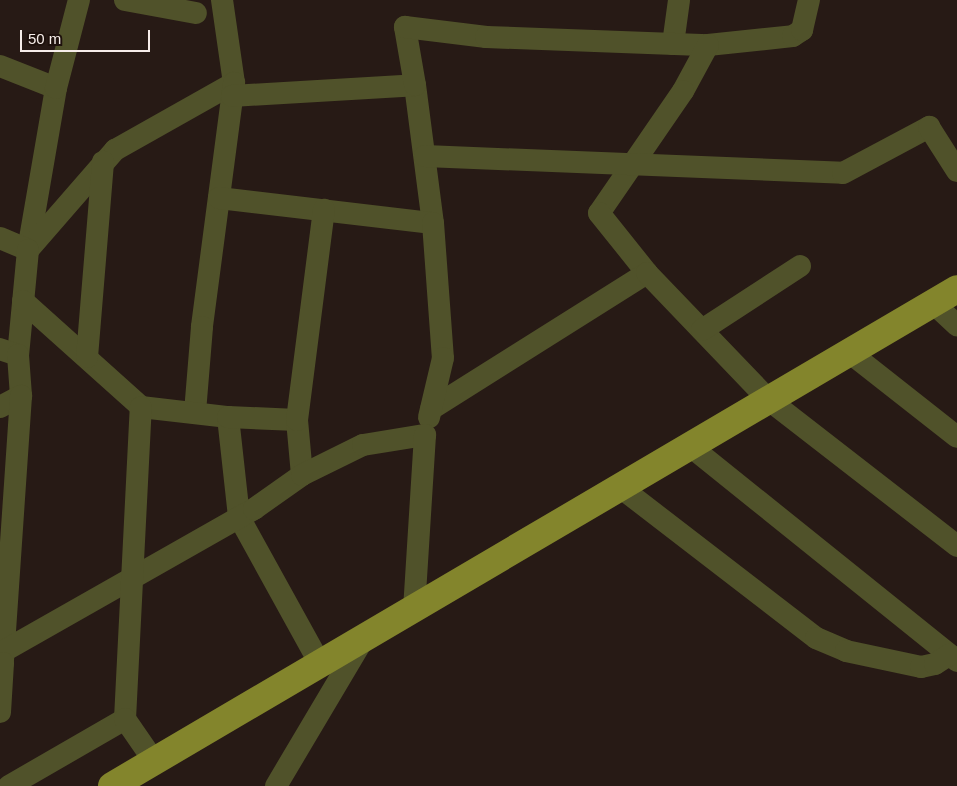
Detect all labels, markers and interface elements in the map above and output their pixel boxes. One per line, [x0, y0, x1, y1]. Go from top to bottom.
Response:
scale bar [22, 20, 152, 52]
text: 50 m [28, 30, 61, 47]

